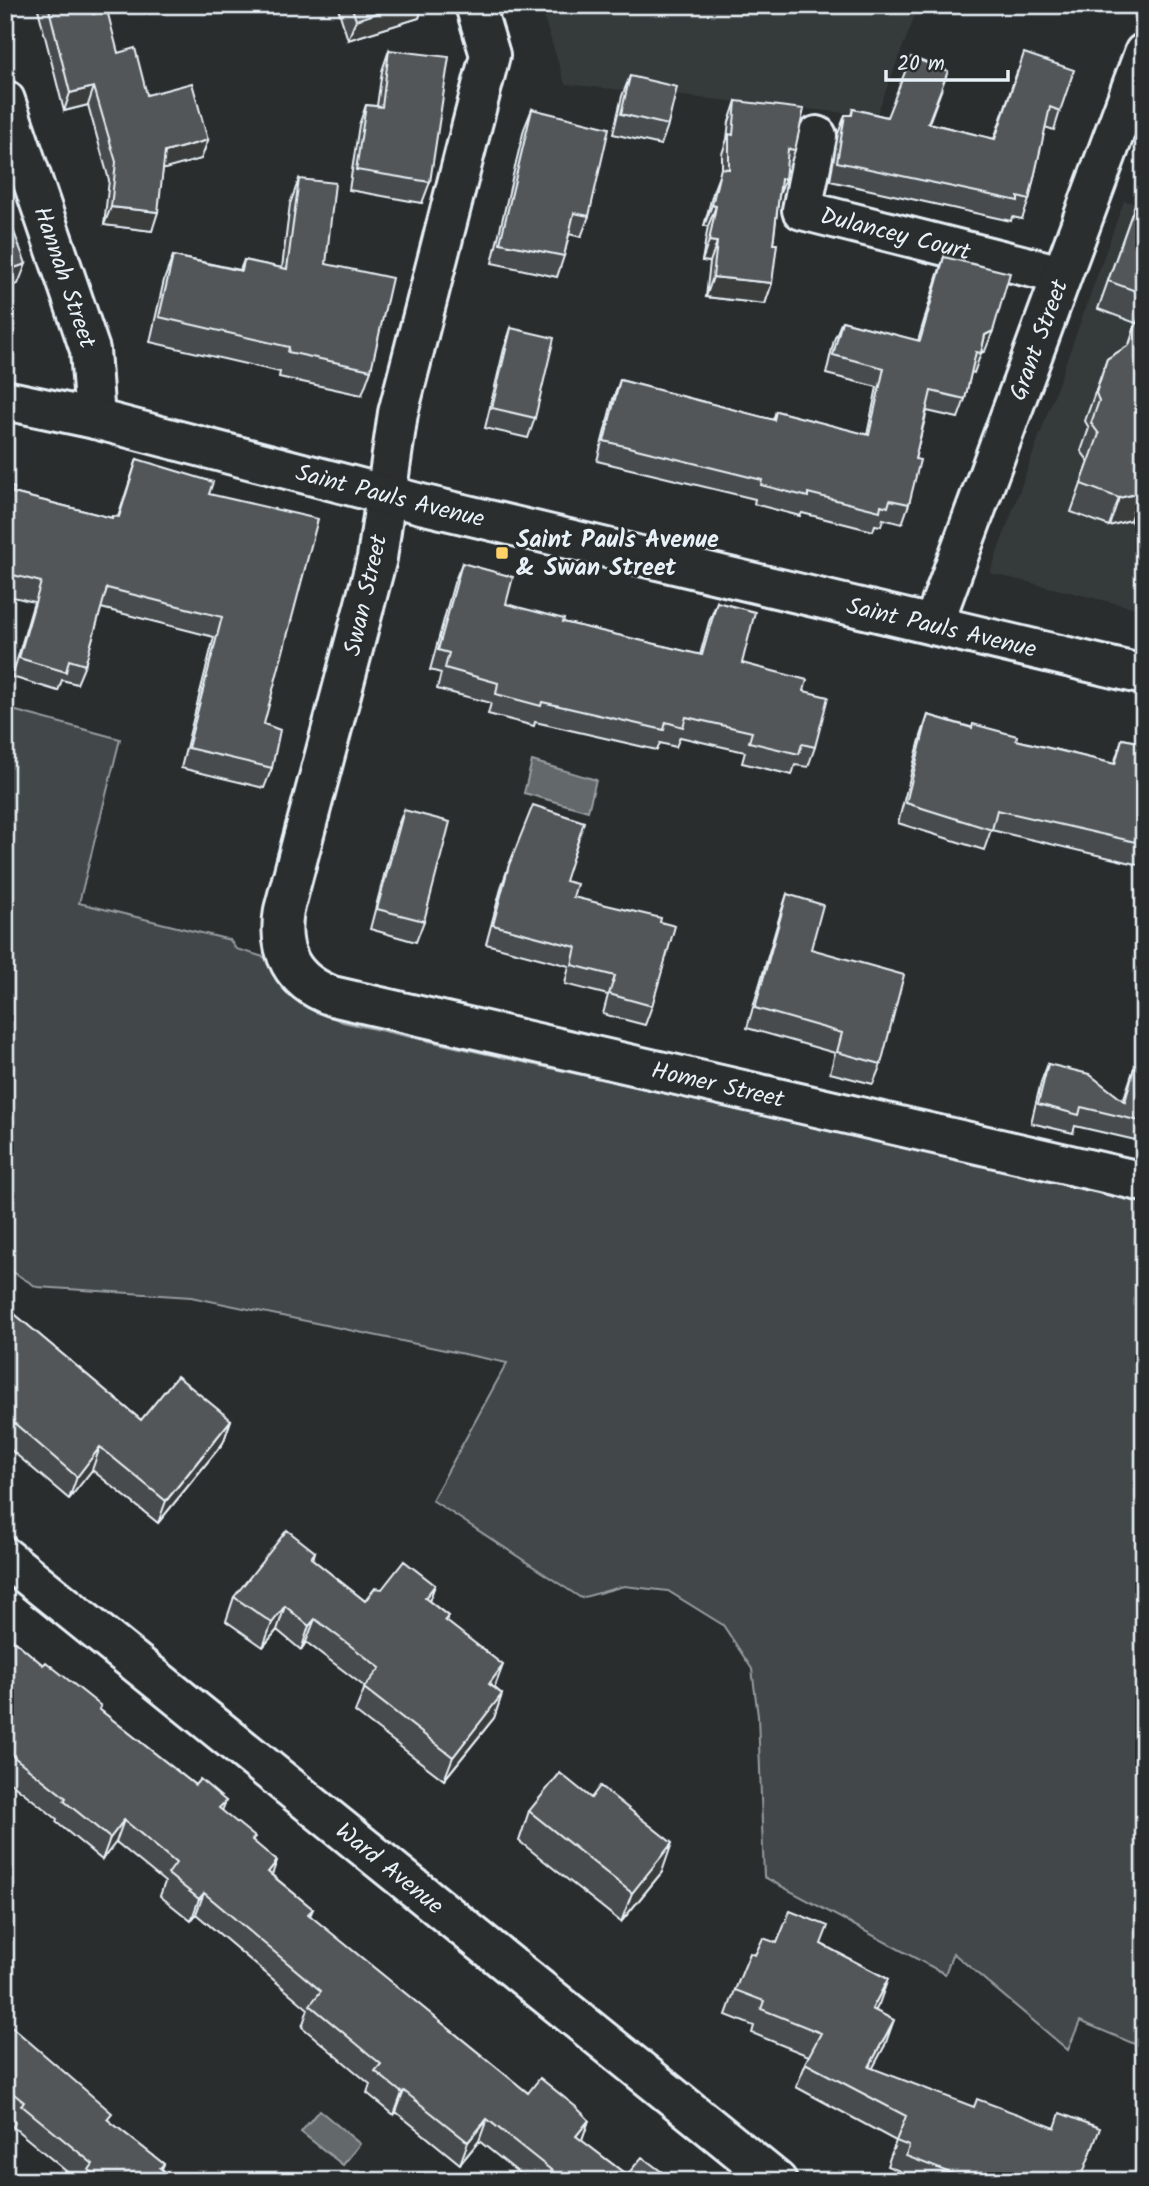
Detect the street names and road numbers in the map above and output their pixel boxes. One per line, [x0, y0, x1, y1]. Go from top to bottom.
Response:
street label: Dulancey Court [816, 197, 975, 273]
street label: Hannah Street [22, 201, 106, 354]
street label: Grant Street [999, 274, 1080, 406]
street label: Saint Pauls Avenue [291, 454, 489, 539]
street label: Swan Street [334, 530, 400, 660]
street label: Saint Pauls Avenue [843, 587, 1040, 670]
street label: Homer Street [647, 1052, 789, 1120]
street label: Ward Avenue [326, 1813, 452, 1926]

